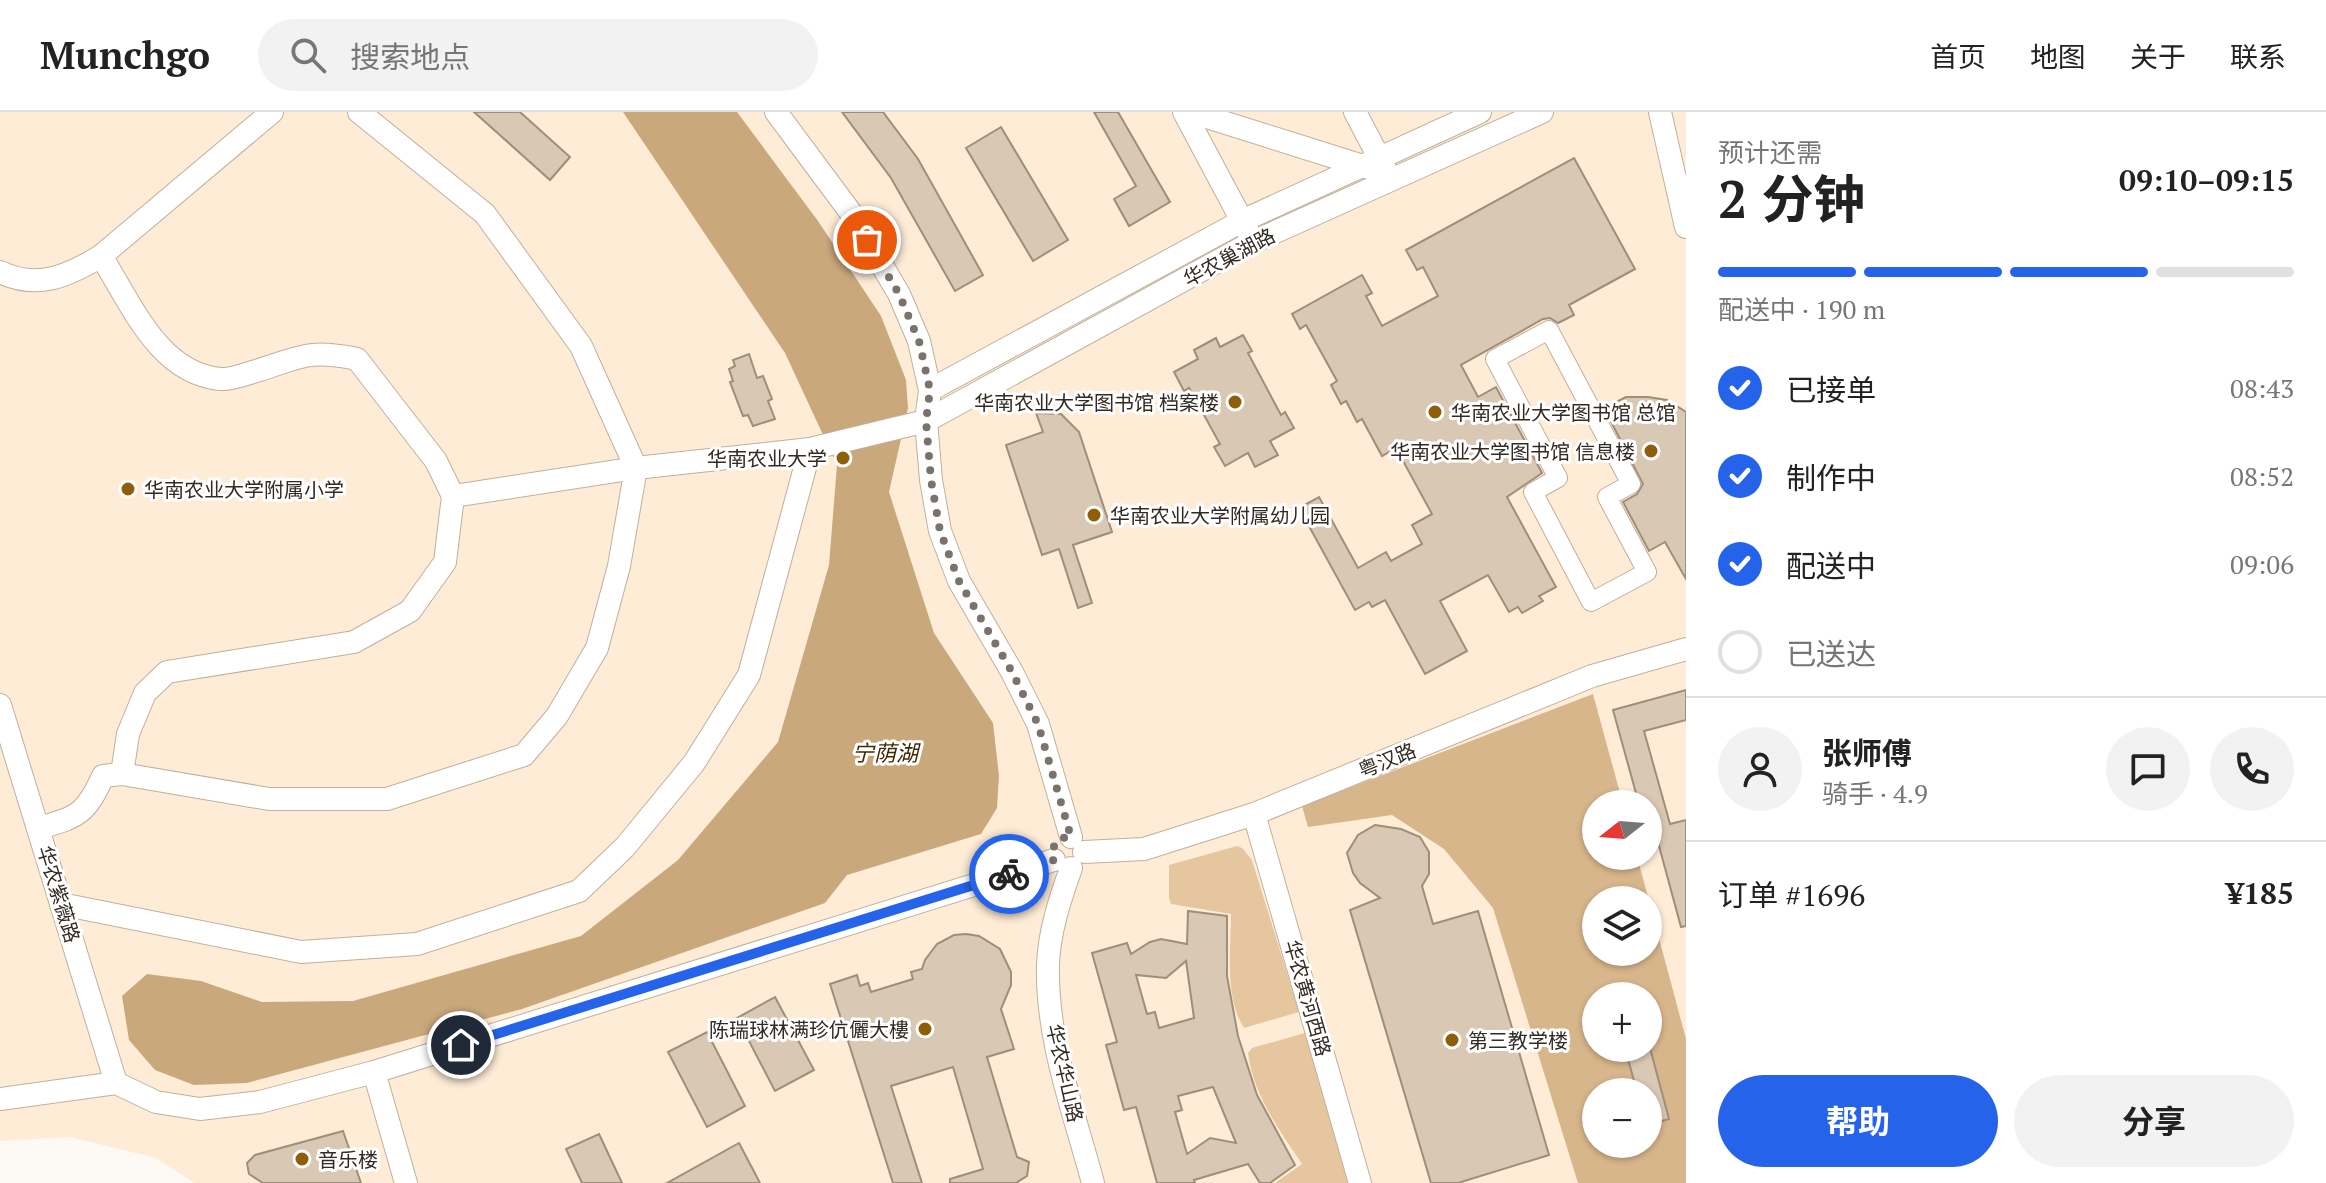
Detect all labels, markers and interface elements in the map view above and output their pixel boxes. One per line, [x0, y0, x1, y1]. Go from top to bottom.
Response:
search box [258, 19, 818, 91]
text: Munchgo [40, 30, 210, 80]
icon: search [286, 33, 330, 77]
text: 搜索地点 [350, 37, 470, 77]
text: 首页 [1930, 38, 1986, 75]
text: 地图 [2030, 38, 2086, 75]
text: 关于 [2130, 38, 2186, 75]
text: 联系 [2230, 38, 2286, 75]
text: 预计还需 [1718, 135, 1822, 169]
text: 09:10–09:15 [2119, 160, 2294, 200]
text: 2 分钟 [1718, 164, 1865, 233]
pin [833, 206, 901, 274]
icon: bag [845, 218, 889, 262]
street label: 华农巢湖路 [1179, 222, 1279, 292]
text: 配送中 · 190 m [1718, 292, 1885, 326]
icon: check [1718, 366, 1762, 410]
text: 已接单 [1786, 370, 1876, 410]
text: 08:43 [2230, 371, 2294, 405]
place label: 华南农业大学图书馆 档案楼 [974, 389, 1219, 416]
marker: 华南农业大学图书馆 档案楼 [1226, 393, 1244, 411]
place label: 华南农业大学图书馆 总馆 [1451, 399, 1676, 426]
marker: 华南农业大学图书馆 总馆 [1426, 403, 1444, 421]
place label: 华南农业大学图书馆 信息楼 [1390, 438, 1635, 465]
marker: 华南农业大学图书馆 信息楼 [1642, 442, 1660, 460]
place label: 华南农业大学 [707, 445, 827, 472]
marker: 华南农业大学 [834, 449, 852, 467]
icon: check [1718, 454, 1762, 498]
text: 制作中 [1786, 458, 1876, 498]
text: 08:52 [2230, 459, 2294, 493]
place label: 华南农业大学附属小学 [144, 476, 344, 503]
marker: 华南农业大学附属小学 [119, 480, 137, 498]
place label: 华南农业大学附属幼儿园 [1110, 502, 1330, 529]
marker: 华南农业大学附属幼儿园 [1085, 506, 1103, 524]
icon: check [1718, 542, 1762, 586]
text: 配送中 [1786, 546, 1876, 586]
text: 09:06 [2230, 547, 2294, 581]
text: 已送达 [1786, 634, 1876, 674]
button: person [1718, 727, 1802, 811]
button: chat [2106, 727, 2190, 811]
button: phone [2210, 727, 2294, 811]
text: 张师傅 [1822, 733, 1912, 773]
street label: 粤汉路 [1354, 736, 1420, 784]
water label: 宁荫湖 [852, 738, 921, 767]
text: 骑手 · 4.9 [1822, 776, 1928, 810]
north arrow [1582, 790, 1662, 870]
map controls [1582, 790, 1662, 1158]
courier [969, 834, 1049, 914]
street label: 华农紫薇路 [31, 842, 87, 946]
icon: bike [987, 852, 1031, 896]
text: ¥185 [2226, 873, 2294, 913]
text: 订单 #1696 [1718, 875, 1865, 915]
button: layers [1582, 886, 1662, 966]
street label: 华农黄河西路 [1278, 937, 1338, 1059]
button: + [1582, 982, 1662, 1062]
pin [427, 1011, 495, 1079]
place label: 陈瑞球林满珍伉儷大樓 [709, 1016, 909, 1043]
marker: 陈瑞球林满珍伉儷大樓 [916, 1020, 934, 1038]
street label: 华农华山路 [1041, 1021, 1089, 1125]
icon: home [439, 1023, 483, 1067]
place label: 第三教学楼 [1468, 1027, 1568, 1054]
marker: 第三教学楼 [1443, 1031, 1461, 1049]
button: 帮助 [1718, 1075, 1998, 1167]
button: 分享 [2014, 1075, 2294, 1167]
button: − [1582, 1078, 1662, 1158]
place label: 音乐楼 [318, 1146, 378, 1173]
marker: 音乐楼 [293, 1150, 311, 1168]

